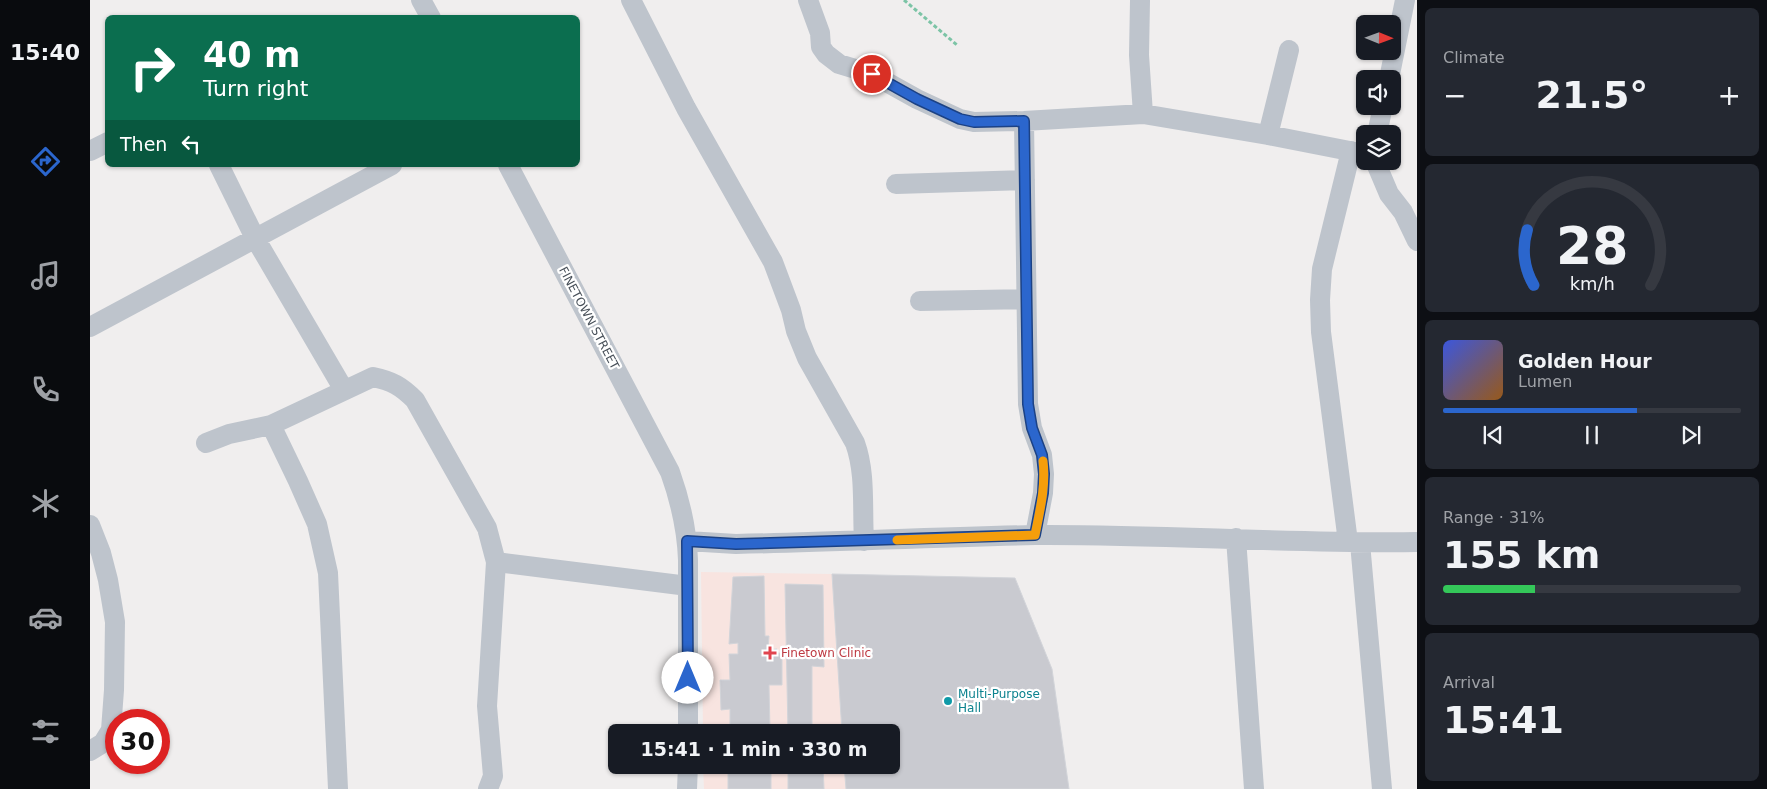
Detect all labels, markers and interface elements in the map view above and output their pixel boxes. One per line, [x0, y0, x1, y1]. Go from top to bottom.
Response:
north arrow [1356, 15, 1401, 60]
map controls [1356, 15, 1401, 170]
icon: right [120, 35, 185, 100]
text: 40 m [203, 35, 300, 75]
text: 15:40 [10, 40, 80, 65]
text: Climate [1443, 48, 1505, 67]
pin [851, 53, 893, 95]
icon: arrive [858, 60, 886, 88]
button: sound [1356, 70, 1401, 115]
text: 21.5° [1536, 73, 1648, 117]
text: Turn right [203, 76, 308, 101]
text: − [1443, 79, 1466, 112]
text: + [1718, 79, 1741, 112]
button: layers [1356, 125, 1401, 170]
icon: left [177, 130, 205, 158]
text: Then [120, 133, 167, 155]
icon: directions [28, 144, 63, 179]
text: 28 [1556, 216, 1628, 276]
icon: music [28, 258, 63, 293]
street label: FINETOWN STREET [556, 264, 622, 372]
text: km/h [1569, 273, 1615, 294]
text: Golden Hour [1518, 350, 1652, 372]
icon: phone [28, 372, 63, 407]
text: Lumen [1518, 372, 1572, 391]
icon: previous [1479, 421, 1507, 449]
icon: pause [1578, 421, 1606, 449]
icon: next [1677, 421, 1705, 449]
icon: climate [28, 486, 63, 521]
text: Range · 31% [1443, 508, 1545, 527]
text: 155 km [1443, 533, 1600, 577]
icon: car [28, 600, 63, 635]
marker: Finetown Clinic [763, 646, 777, 660]
place label: Finetown Clinic [781, 646, 871, 660]
position arrow [661, 651, 713, 703]
text: Arrival [1443, 673, 1495, 692]
place label: Multi-Purpose Hall [958, 687, 1040, 715]
marker: Multi-Purpose Hall [942, 695, 954, 707]
text: 15:41 [1443, 698, 1564, 742]
speed limit sign: 30 [105, 709, 170, 774]
icon: filters [28, 714, 63, 749]
text: 15:41 · 1 min · 330 m [640, 738, 868, 760]

